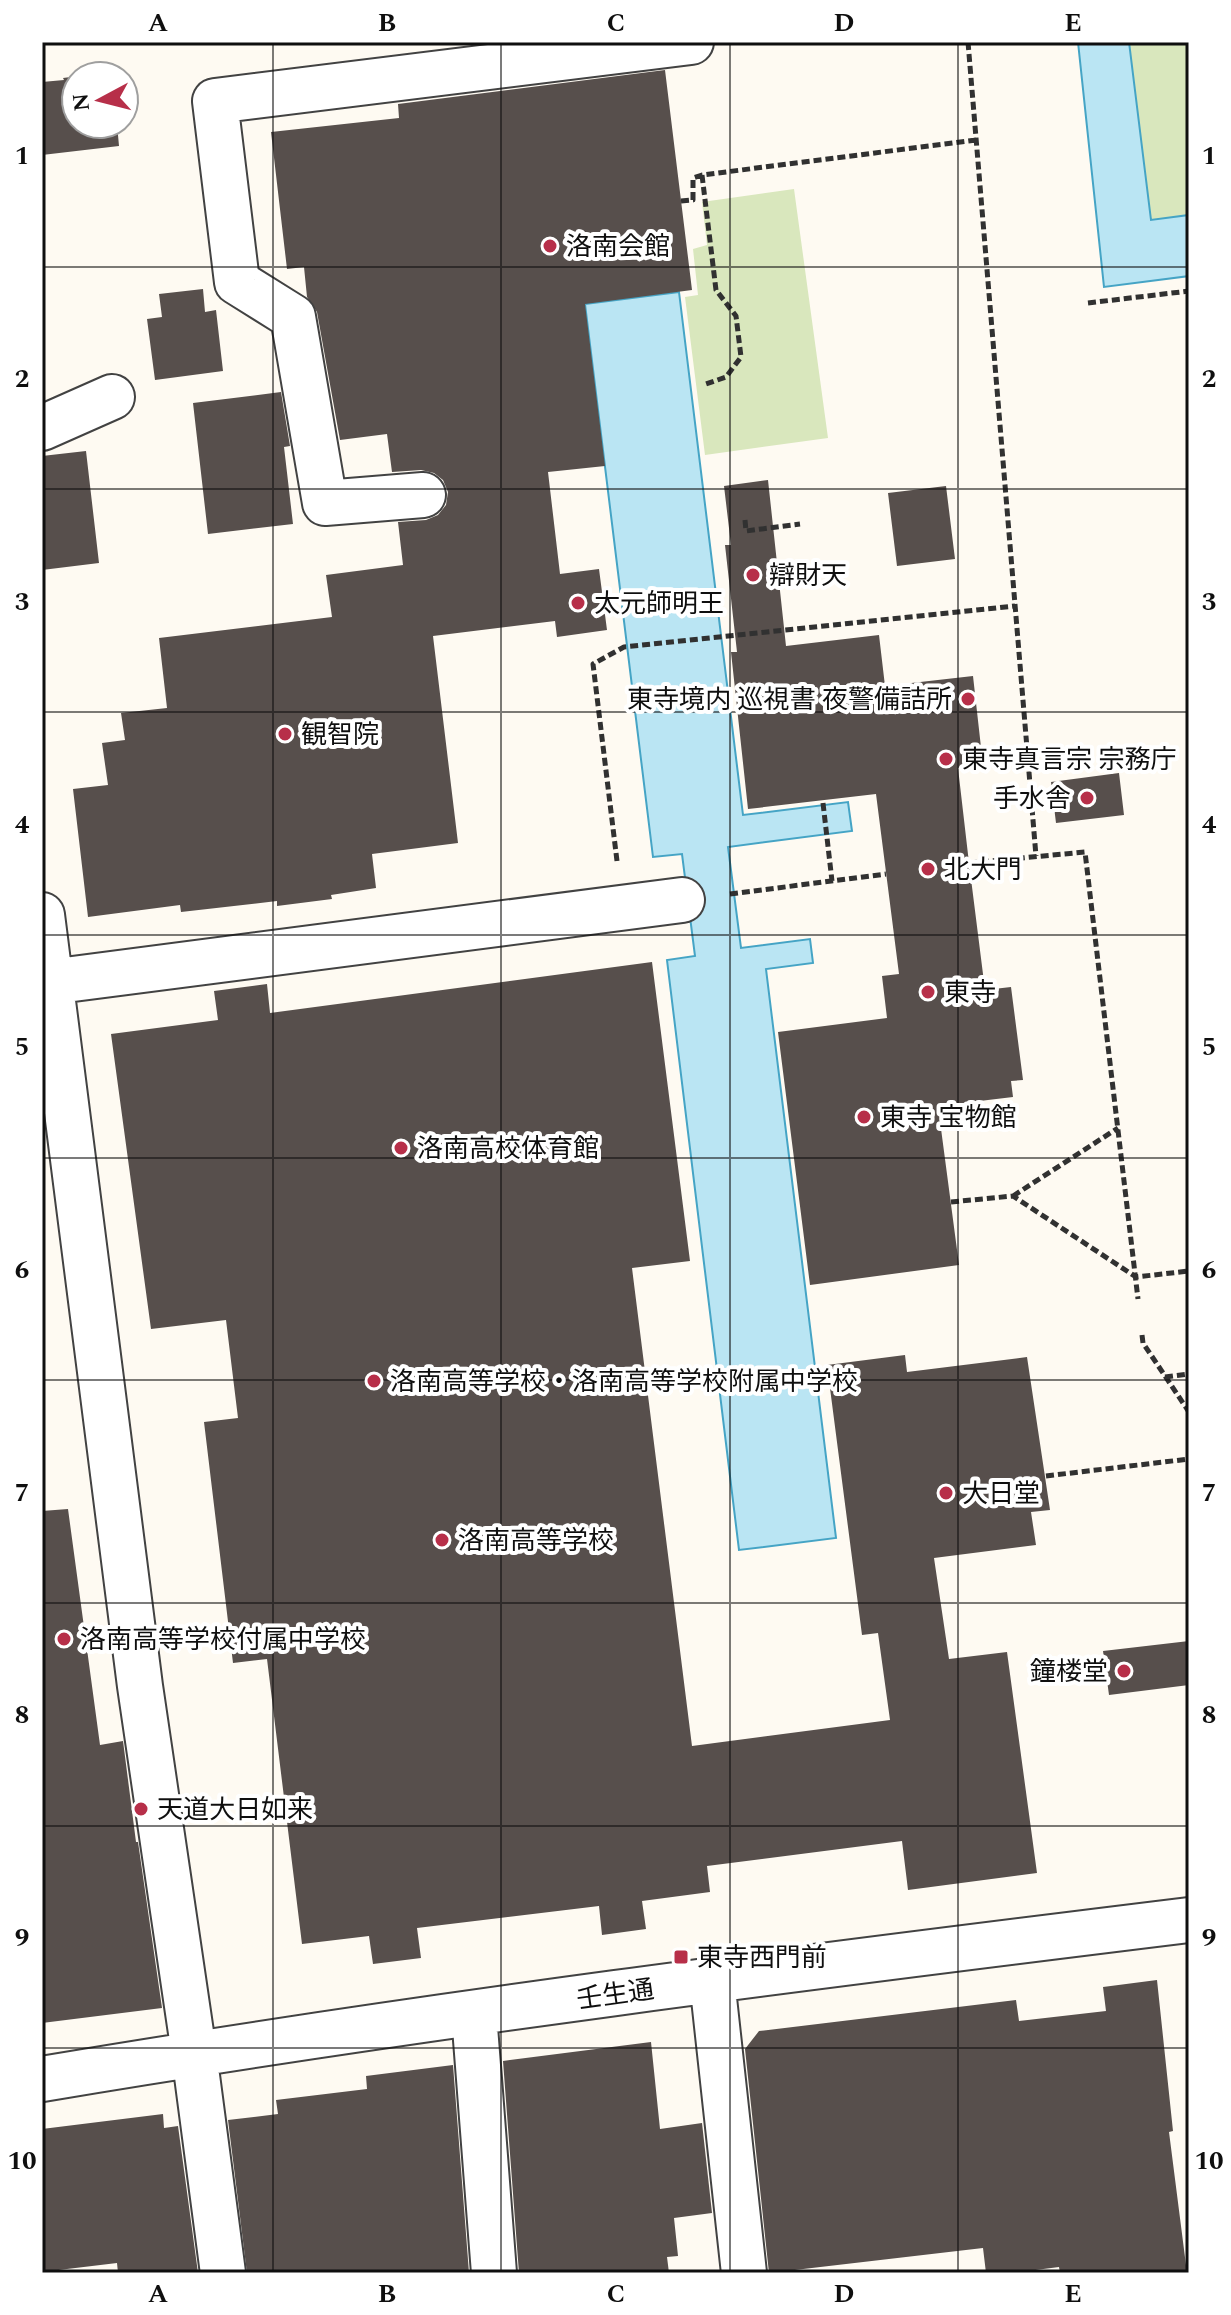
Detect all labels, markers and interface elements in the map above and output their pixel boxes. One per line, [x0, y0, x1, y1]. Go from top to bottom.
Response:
text: A [148, 3, 168, 43]
text: B [378, 3, 396, 43]
text: C [607, 3, 625, 43]
text: D [834, 3, 854, 43]
text: E [1064, 3, 1082, 43]
north arrow [60, 60, 140, 140]
text: N [64, 91, 99, 113]
text: 1 [15, 136, 29, 176]
text: 1 [1202, 136, 1216, 176]
place label: 洛南会館 [566, 227, 670, 267]
marker: 洛南会館 [541, 237, 559, 255]
text: 2 [15, 359, 29, 399]
text: 2 [1202, 359, 1216, 399]
place label: 辯財天 [769, 556, 847, 596]
marker: 辯財天 [744, 566, 762, 584]
text: 3 [15, 582, 29, 622]
text: 3 [1202, 582, 1216, 622]
place label: 太元師明王 [594, 584, 724, 624]
marker: 太元師明王 [569, 594, 587, 612]
place label: 東寺境内 巡視書 夜警備詰所 [627, 680, 952, 720]
marker: 東寺境内 巡視書 夜警備詰所 [959, 690, 977, 708]
place label: 観智院 [301, 715, 379, 755]
marker: 観智院 [276, 725, 294, 743]
place label: 東寺真言宗 宗務庁 [962, 740, 1177, 780]
marker: 東寺真言宗 宗務庁 [937, 750, 955, 768]
place label: 手水舎 [993, 779, 1071, 819]
marker: 手水舎 [1078, 789, 1096, 807]
text: 4 [15, 805, 30, 845]
text: 4 [1202, 805, 1217, 845]
place label: 北大門 [944, 850, 1022, 890]
marker: 北大門 [919, 860, 937, 878]
place label: 東寺 [944, 973, 996, 1013]
marker: 東寺 [919, 983, 937, 1001]
text: 5 [15, 1027, 29, 1067]
text: 5 [1202, 1027, 1216, 1067]
place label: 東寺 宝物館 [880, 1098, 1017, 1138]
marker: 東寺 宝物館 [855, 1108, 873, 1126]
place label: 洛南高校体育館 [417, 1129, 599, 1169]
marker: 洛南高校体育館 [392, 1139, 410, 1157]
text: 6 [15, 1250, 29, 1290]
text: 6 [1202, 1250, 1216, 1290]
place label: 洛南高等学校・洛南高等学校附属中学校 [390, 1362, 858, 1402]
marker: 洛南高等学校・洛南高等学校附属中学校 [365, 1372, 383, 1390]
text: 7 [15, 1473, 29, 1513]
text: 7 [1202, 1473, 1216, 1513]
place label: 大日堂 [962, 1474, 1040, 1514]
marker: 大日堂 [937, 1484, 955, 1502]
place label: 洛南高等学校 [458, 1521, 614, 1561]
marker: 洛南高等学校 [433, 1531, 451, 1549]
place label: 洛南高等学校付属中学校 [80, 1620, 366, 1660]
marker: 洛南高等学校付属中学校 [55, 1630, 73, 1648]
place label: 鐘楼堂 [1030, 1652, 1108, 1692]
marker: 鐘楼堂 [1115, 1662, 1133, 1680]
text: 8 [15, 1695, 29, 1735]
text: 8 [1202, 1695, 1216, 1735]
place label: 天道大日如来 [157, 1790, 313, 1830]
marker: 天道大日如来 [132, 1800, 150, 1818]
text: 9 [15, 1918, 29, 1958]
text: 9 [1202, 1918, 1216, 1958]
place label: 東寺西門前 [697, 1938, 827, 1978]
marker: 東寺西門前 [672, 1948, 690, 1966]
street label: 壬生通 [574, 1970, 657, 2020]
text: 10 [7, 2141, 37, 2181]
text: 10 [1194, 2141, 1224, 2181]
text: A [148, 2274, 168, 2314]
text: B [378, 2274, 396, 2314]
text: C [607, 2274, 625, 2314]
text: D [834, 2274, 854, 2314]
text: E [1064, 2274, 1082, 2314]

